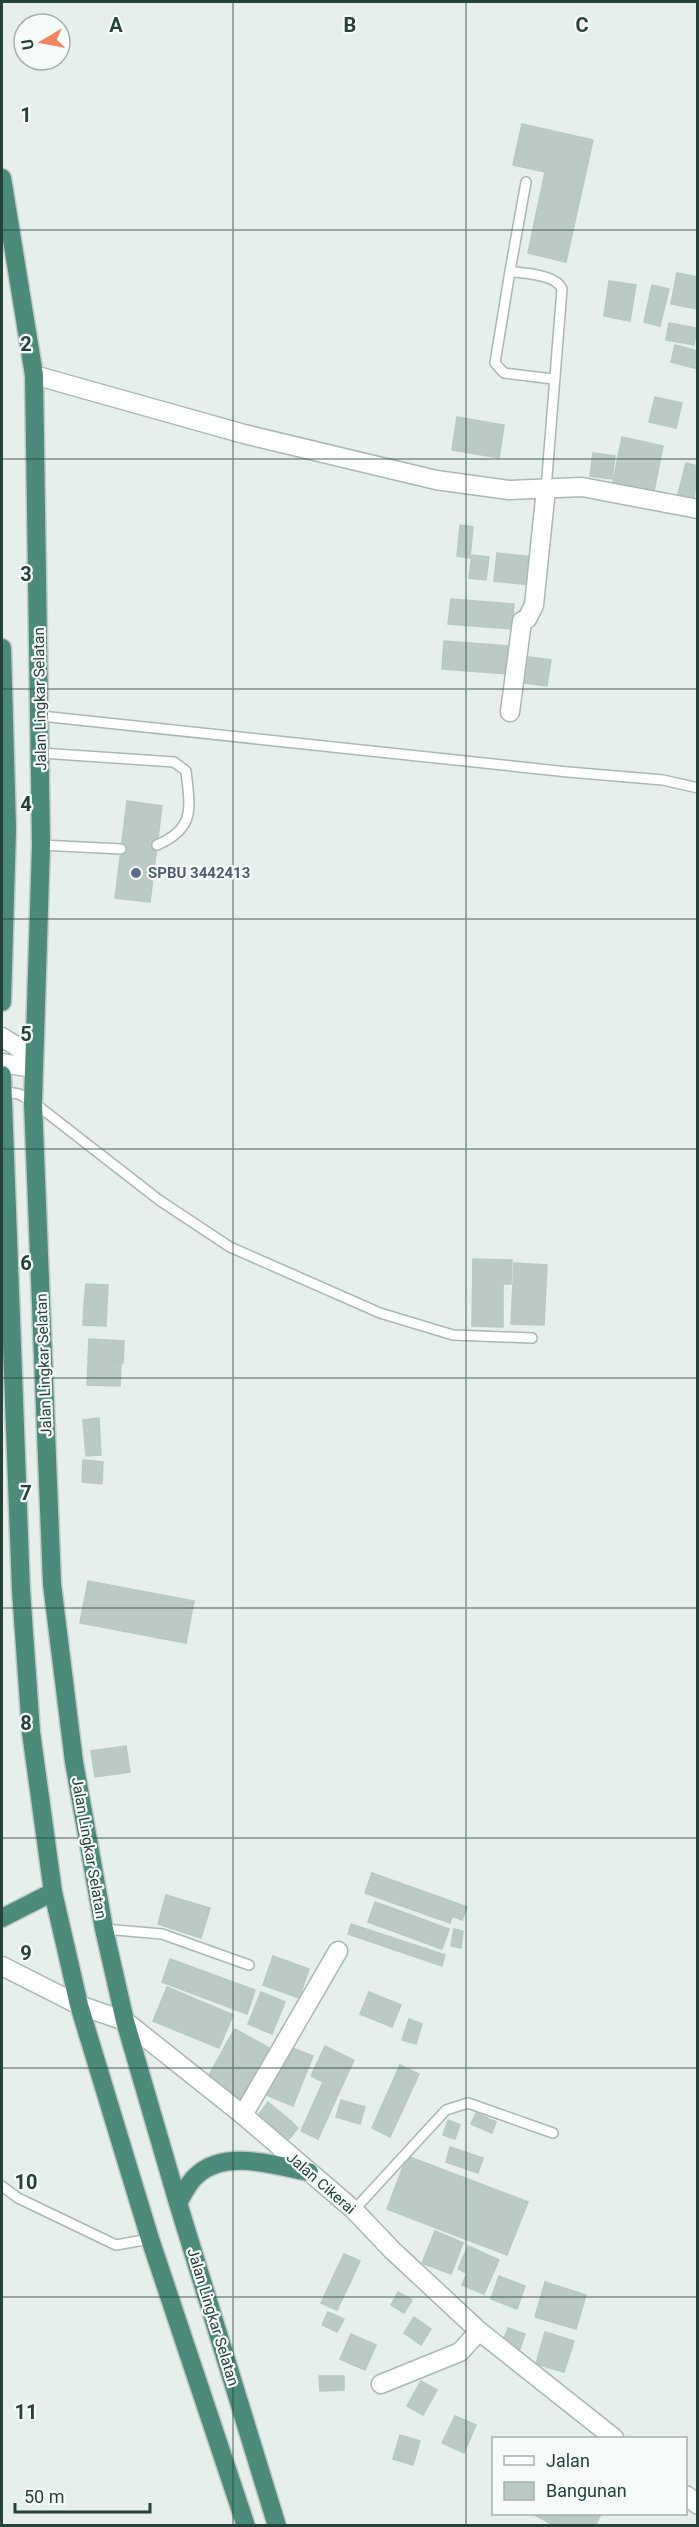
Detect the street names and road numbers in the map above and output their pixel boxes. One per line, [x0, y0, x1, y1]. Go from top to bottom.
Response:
street label: Jalan Lingkar Selatan [30, 627, 50, 771]
street label: Jalan Lingkar Selatan [33, 1293, 55, 1437]
street label: Jalan Lingkar Selatan [68, 1776, 110, 1920]
street label: Jalan Cikerai [283, 2148, 359, 2218]
street label: Jalan Lingkar Selatan [183, 2246, 243, 2388]

